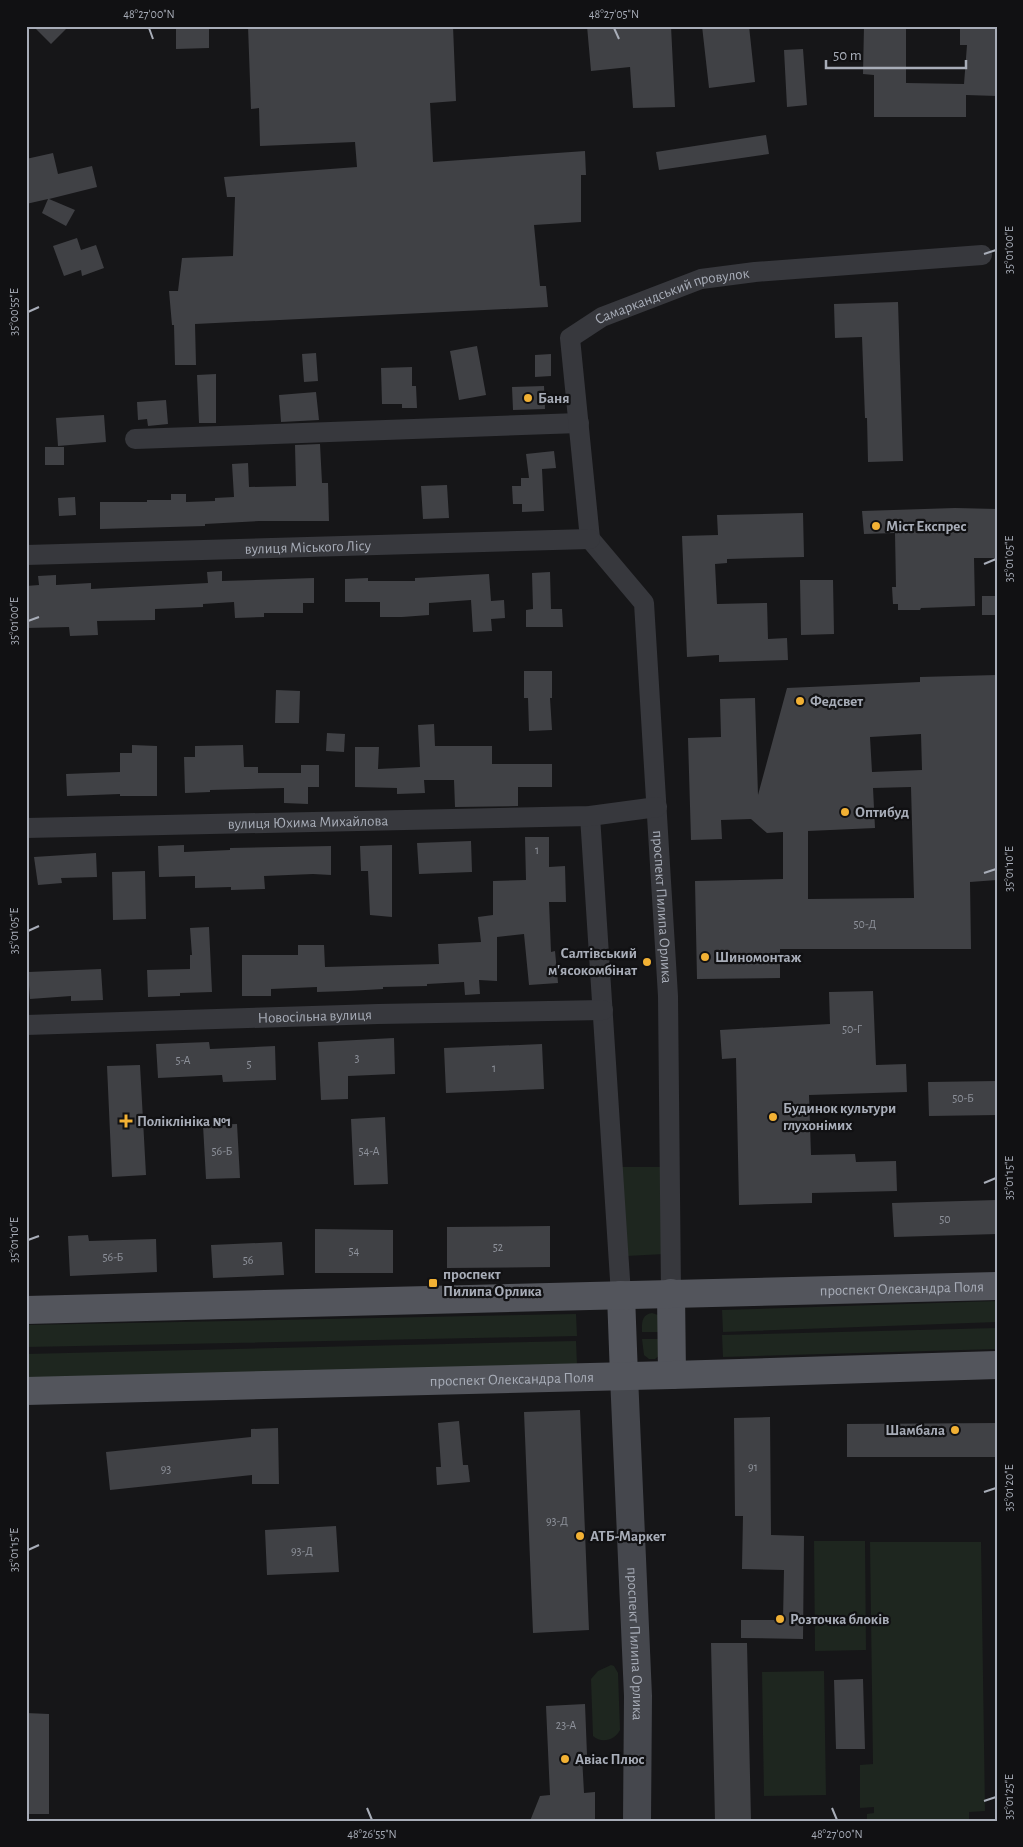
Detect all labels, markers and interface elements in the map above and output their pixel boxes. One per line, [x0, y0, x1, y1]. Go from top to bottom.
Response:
text: 48°27'00"N [123, 8, 175, 20]
text: 48°27'05"N [589, 8, 639, 20]
scale bar [826, 38, 966, 70]
text: 50 m [833, 48, 862, 63]
text: 35°01'00"E [1003, 226, 1015, 274]
street label: Самаркандський провулок [592, 265, 750, 327]
text: 35°00'55"E [8, 288, 20, 336]
place label: Баня [538, 391, 570, 406]
marker: Баня [522, 392, 534, 404]
place label: Міст Експрес [886, 519, 966, 534]
marker: Міст Експрес [870, 520, 882, 532]
text: 35°01'05"E [1003, 536, 1015, 582]
street label: вулиця Міського Лісу [244, 538, 372, 556]
text: 35°01'00"E [8, 597, 20, 645]
place label: Федсвет [810, 694, 863, 709]
marker: Федсвет [794, 695, 806, 707]
place label: Оптибуд [855, 805, 909, 820]
marker: Оптибуд [839, 806, 851, 818]
street label: вулиця Юхима Михайлова [228, 813, 388, 831]
street label: проспект Пилипа Орлика [650, 830, 675, 984]
house number: 1 [535, 844, 539, 856]
text: 35°01'10"E [1003, 846, 1015, 892]
text: 35°01'05"E [8, 908, 20, 954]
house number: 50-Д [854, 918, 877, 930]
place label: Салтівський м'ясокомбінат [548, 946, 637, 978]
place label: Шиномонтаж [715, 950, 802, 965]
marker: Шиномонтаж [699, 951, 711, 963]
marker: Салтівський м'ясокомбінат [641, 956, 653, 968]
street label: Новосільна вулиця [257, 1007, 372, 1025]
house number: 50-Г [842, 1023, 863, 1035]
house number: 3 [355, 1052, 360, 1064]
house number: 5-А [175, 1054, 191, 1066]
house number: 5 [246, 1058, 252, 1070]
house number: 1 [492, 1062, 496, 1074]
house number: 50-Б [952, 1092, 974, 1104]
place label: Будинок культури глухонімих [783, 1101, 896, 1133]
marker: Будинок культури глухонімих [767, 1111, 779, 1123]
marker: Поліклініка №1 [119, 1114, 133, 1128]
place label: Поліклініка №1 [137, 1114, 231, 1129]
house number: 56-Б [212, 1145, 233, 1157]
house number: 54-А [359, 1145, 379, 1157]
text: 35°01'15"E [1003, 1156, 1015, 1200]
house number: 50 [939, 1213, 951, 1225]
text: 35°01'10"E [8, 1217, 20, 1263]
house number: 52 [493, 1241, 504, 1253]
house number: 54 [349, 1245, 360, 1257]
house number: 56-Б [103, 1251, 124, 1263]
house number: 56 [243, 1254, 254, 1266]
place label: проспект Пилипа Орлика [443, 1267, 542, 1299]
marker: проспект Пилипа Орлика [427, 1277, 439, 1289]
street label: проспект Олександра Поля [819, 1279, 984, 1298]
street label: проспект Олександра Поля [429, 1369, 594, 1389]
place label: Шамбала [885, 1423, 945, 1438]
marker: Шамбала [949, 1424, 961, 1436]
house number: 91 [748, 1461, 758, 1473]
house number: 93 [161, 1463, 171, 1475]
text: 35°01'20"E [1003, 1464, 1015, 1511]
house number: 93-Д [546, 1515, 568, 1527]
text: 35°01'15"E [8, 1528, 20, 1572]
place label: АТБ-Маркет [590, 1529, 666, 1544]
marker: АТБ-Маркет [574, 1530, 586, 1542]
house number: 93-Д [291, 1545, 313, 1557]
street label: проспект Пилипа Орлика [625, 1567, 646, 1721]
place label: Розточка блоків [790, 1612, 889, 1627]
marker: Розточка блоків [774, 1613, 786, 1625]
house number: 23-А [556, 1719, 576, 1731]
place label: Авіас Плюс [575, 1752, 645, 1767]
marker: Авіас Плюс [559, 1753, 571, 1765]
text: 35°01'25"E [1003, 1774, 1015, 1820]
text: 48°26'55"N [347, 1828, 397, 1840]
text: 48°27'00"N [811, 1828, 863, 1840]

